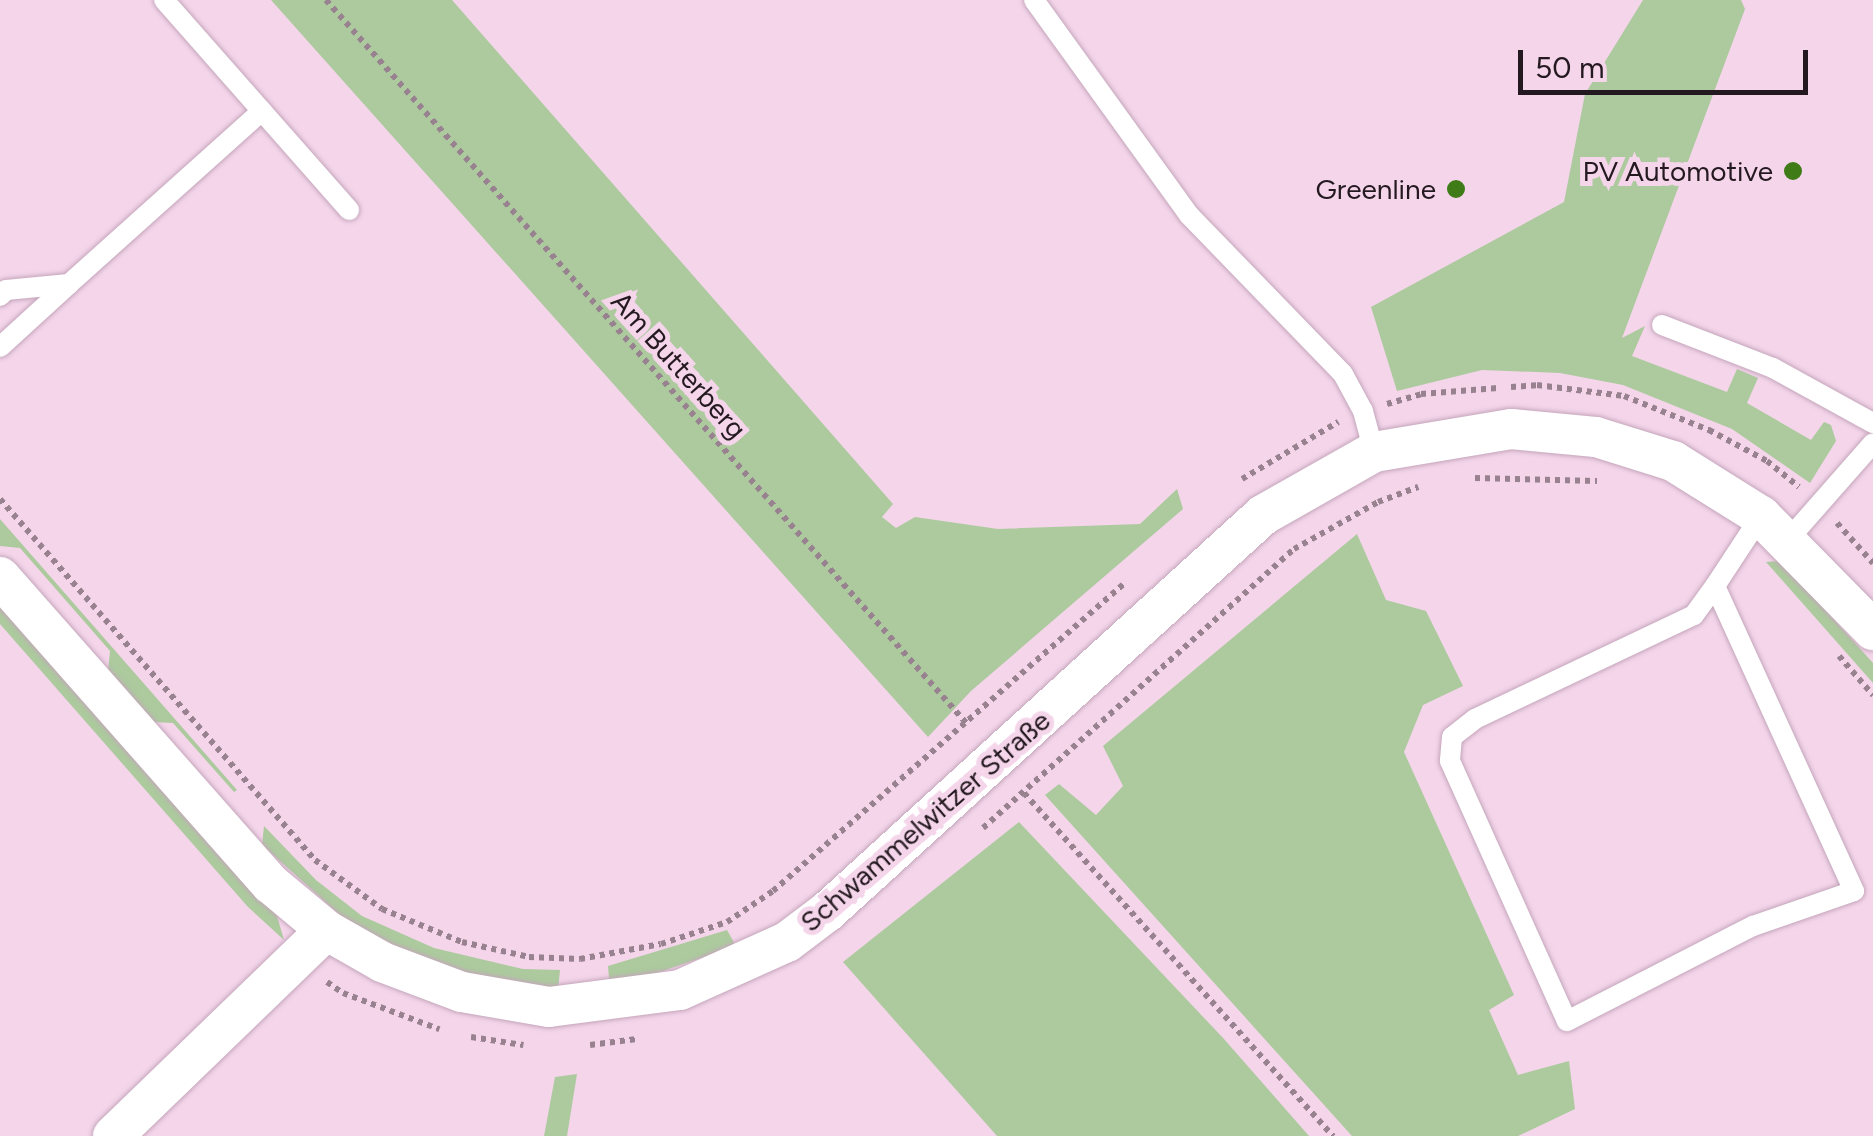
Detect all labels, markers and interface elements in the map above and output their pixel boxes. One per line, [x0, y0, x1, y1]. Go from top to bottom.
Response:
scale bar [1523, 30, 1813, 92]
text: 50 m [1535, 49, 1604, 86]
place label: PV Automotive [1582, 154, 1773, 188]
marker: PV Automotive [1782, 160, 1804, 182]
place label: Greenline [1315, 172, 1436, 206]
marker: Greenline [1445, 178, 1467, 200]
street label: Am Butterberg [604, 285, 754, 445]
street label: Schwammelwitzer Straße [793, 703, 1057, 939]

